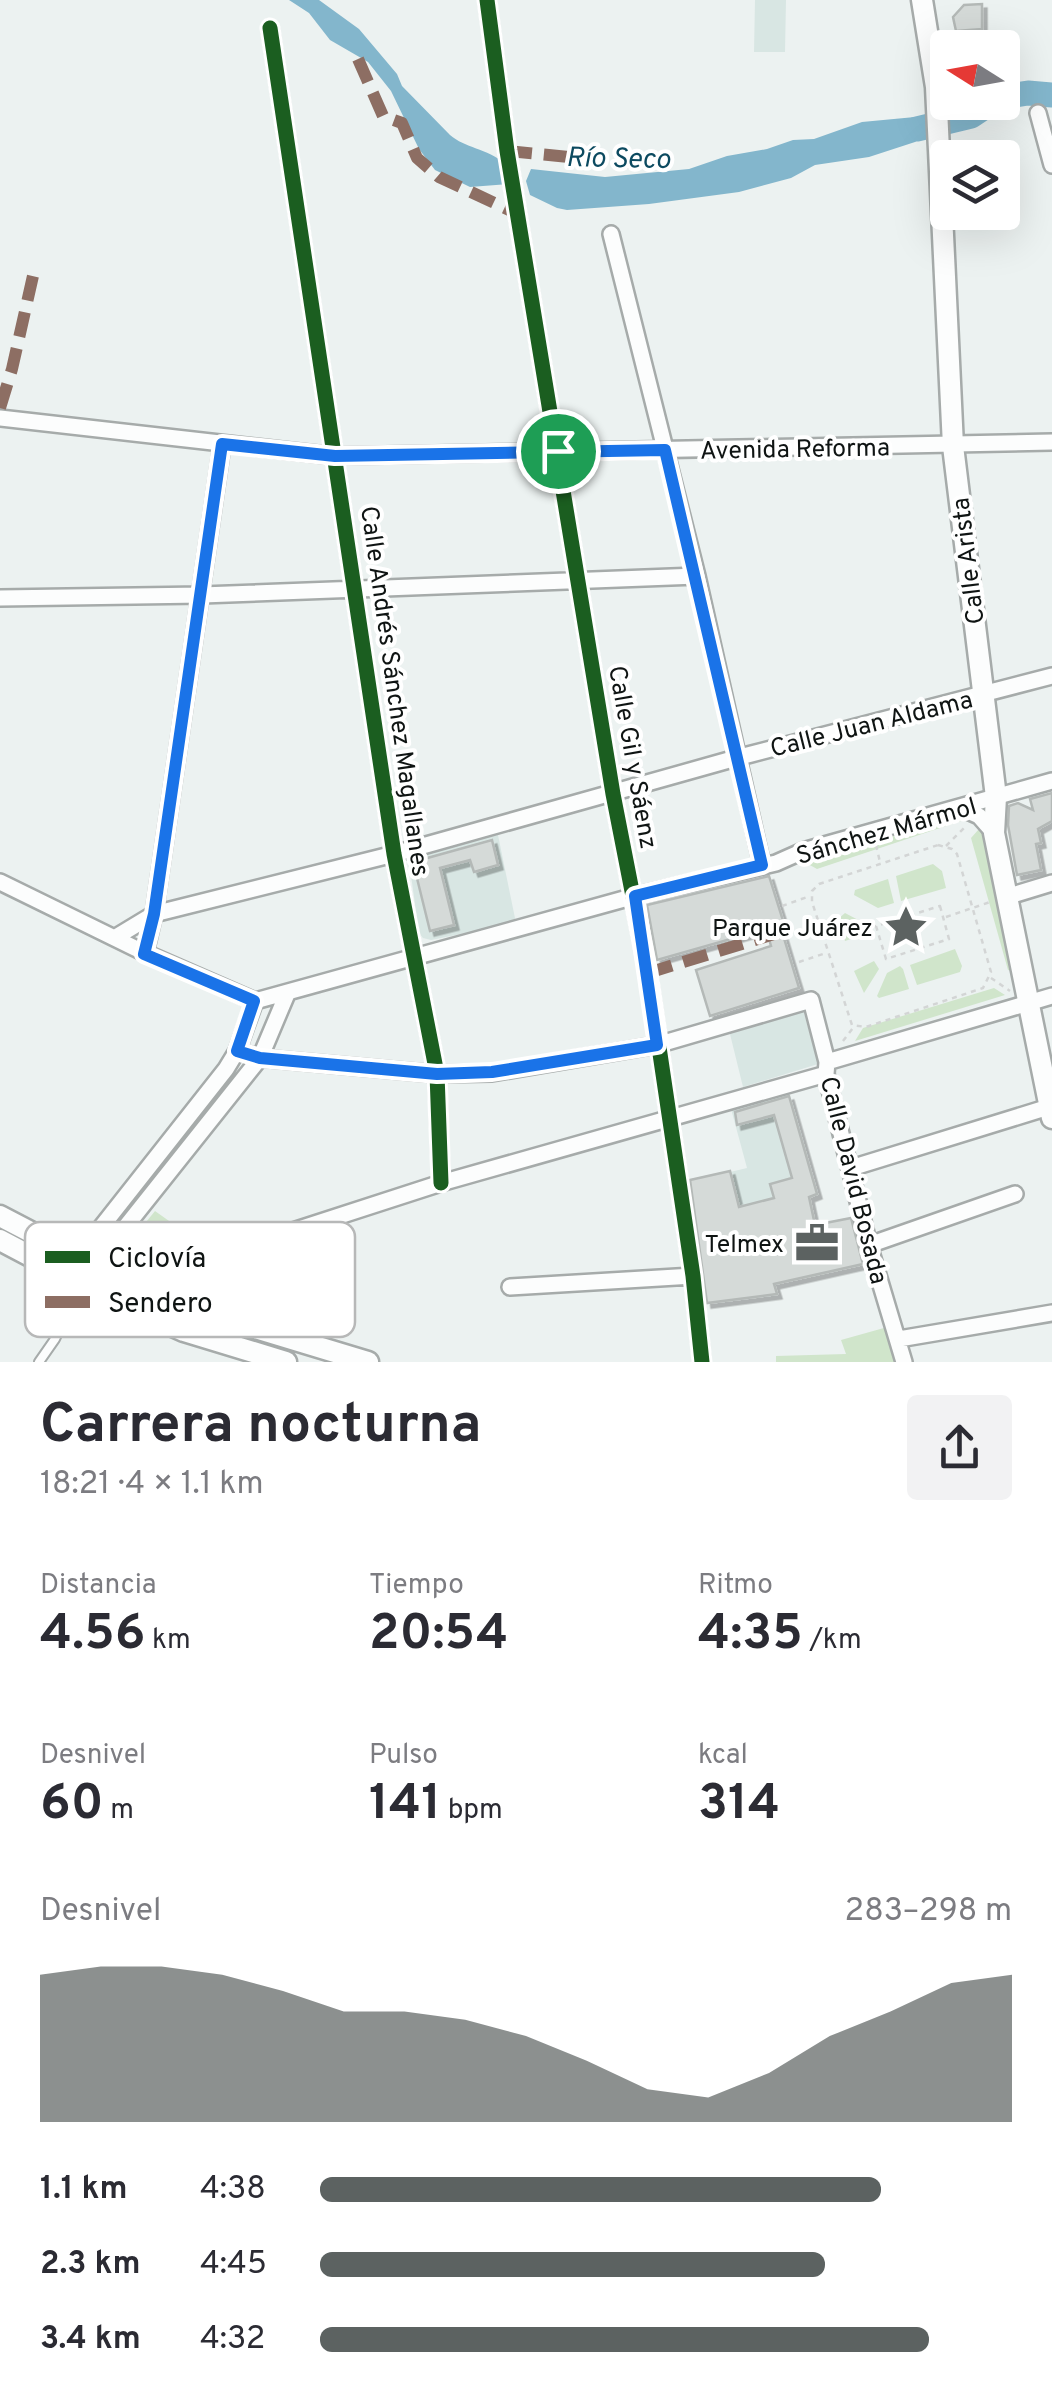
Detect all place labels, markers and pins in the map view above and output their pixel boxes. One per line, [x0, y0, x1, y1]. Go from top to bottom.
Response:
pin [516, 409, 601, 494]
place icon: Parque Juárez [882, 903, 930, 951]
place label: Parque Juárez [712, 914, 873, 946]
office icon: Telmex [793, 1219, 841, 1267]
place label: Telmex [704, 1230, 784, 1262]

